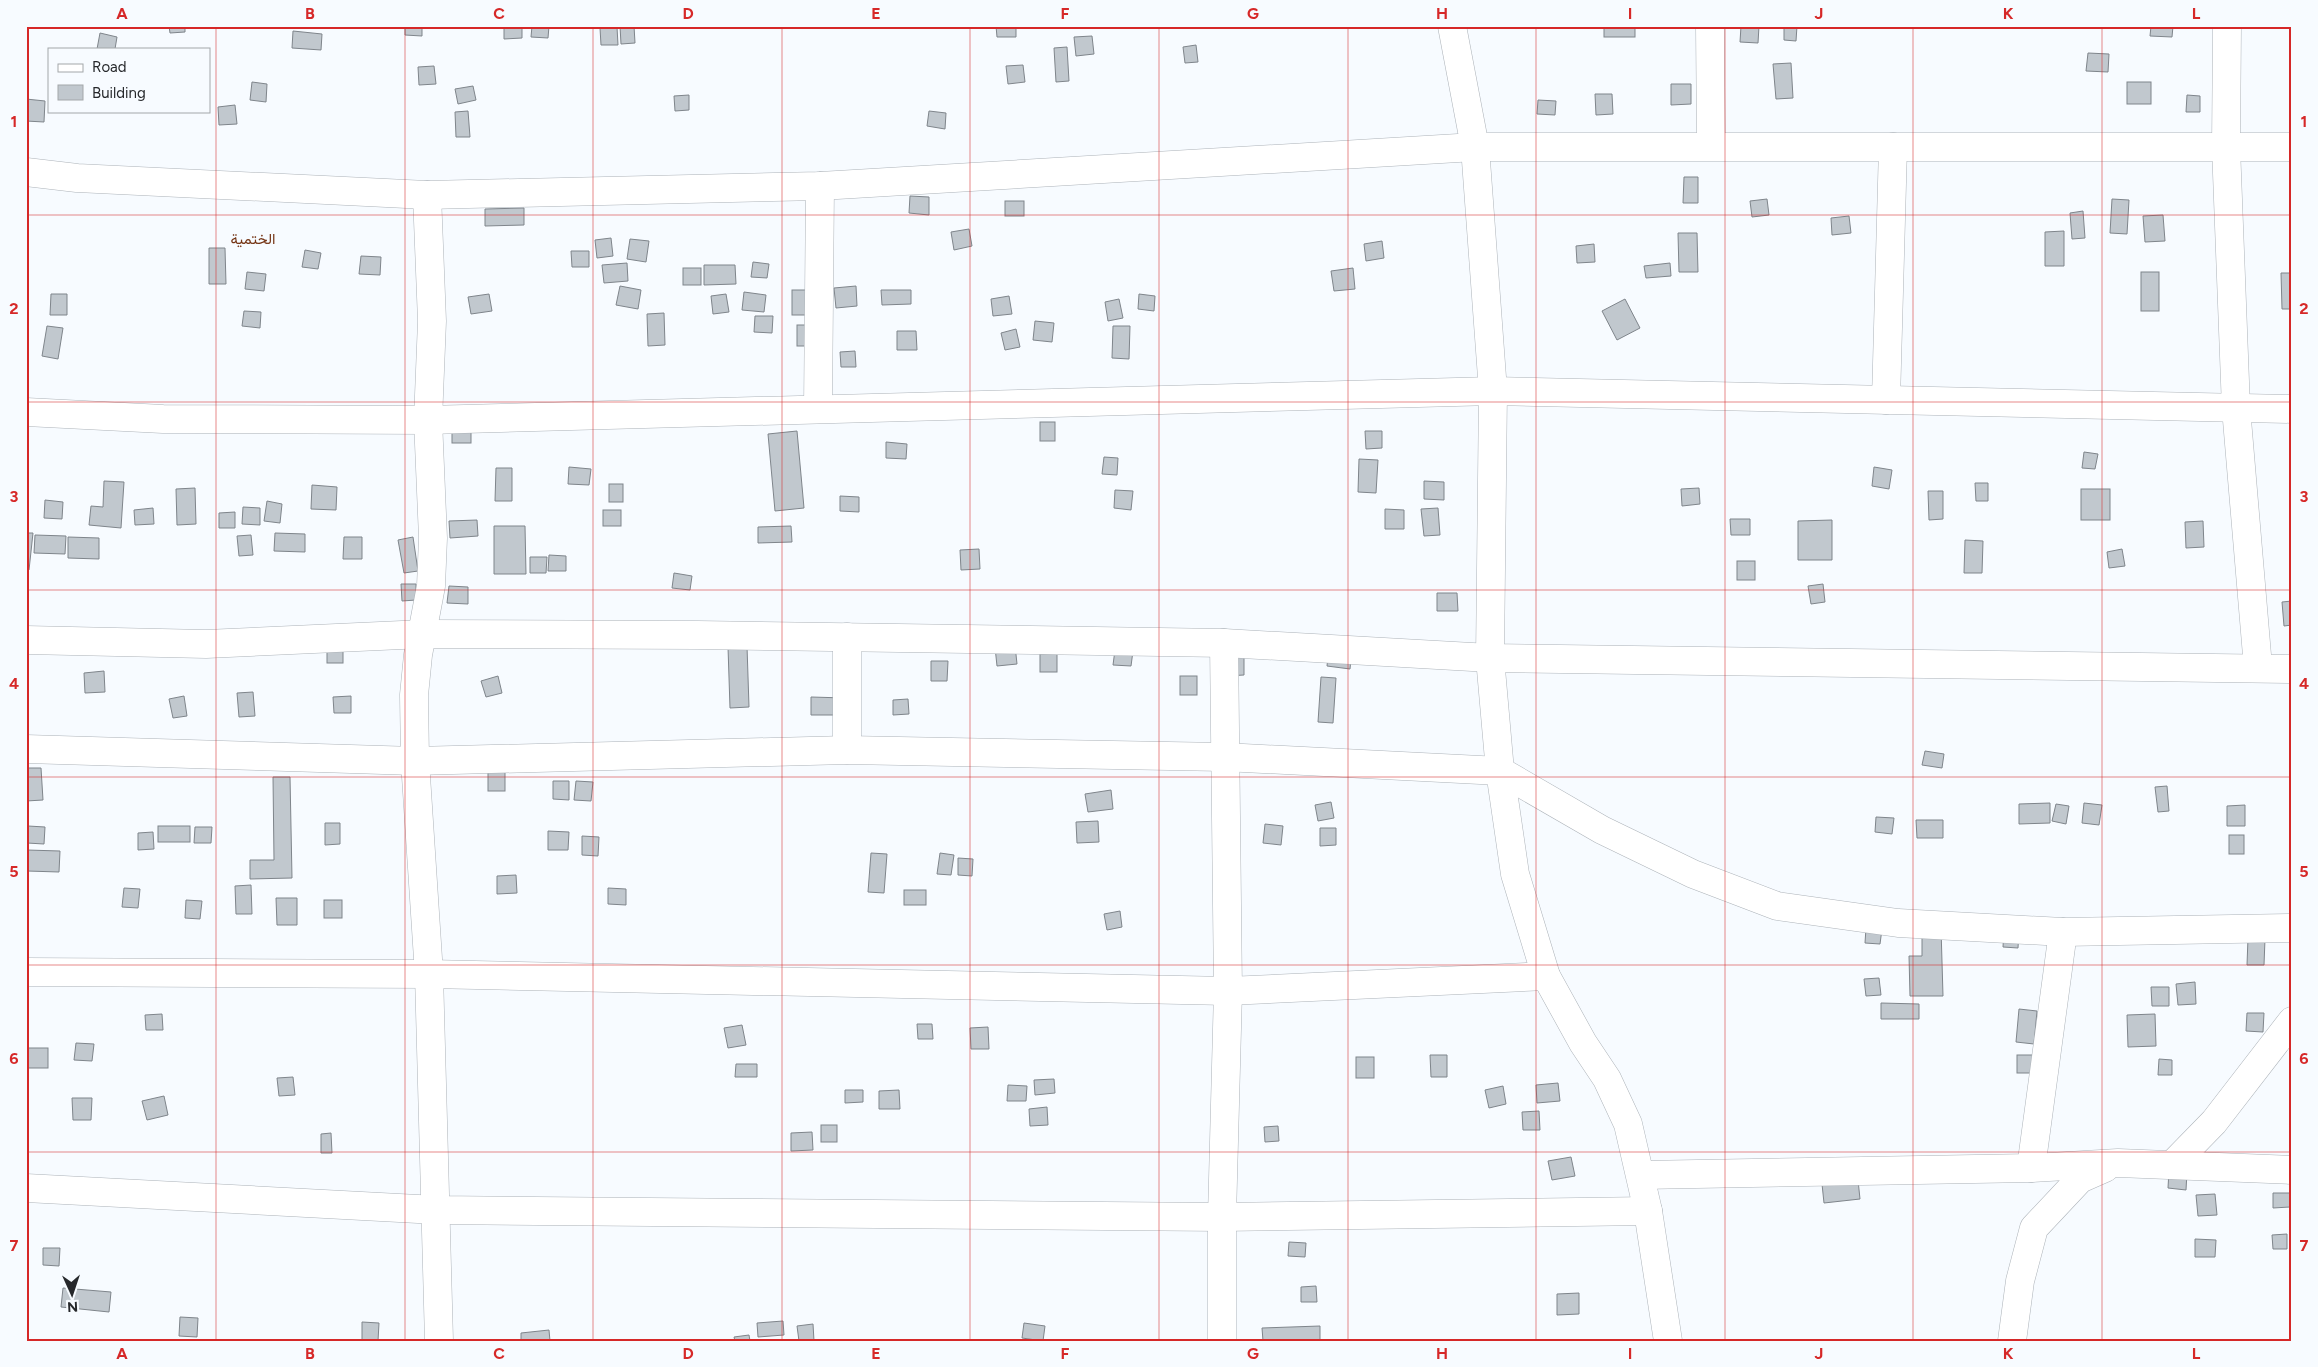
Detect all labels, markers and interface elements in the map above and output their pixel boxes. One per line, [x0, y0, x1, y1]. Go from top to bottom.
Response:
text: A [116, 4, 128, 23]
text: B [305, 4, 315, 23]
text: C [493, 4, 505, 23]
text: D [682, 4, 694, 23]
text: E [871, 4, 881, 23]
text: F [1061, 4, 1070, 23]
text: G [1247, 4, 1259, 23]
text: H [1436, 4, 1448, 23]
text: I [1628, 4, 1632, 23]
text: J [1815, 4, 1823, 23]
text: K [2003, 4, 2014, 23]
text: L [2192, 4, 2201, 23]
legend [48, 48, 210, 112]
text: Road [92, 58, 127, 76]
text: Building [92, 84, 146, 102]
text: 1 [11, 112, 17, 131]
text: 1 [2301, 112, 2307, 131]
district label: الختمية [230, 230, 276, 248]
text: 2 [9, 299, 19, 318]
text: 2 [2299, 299, 2309, 318]
text: 3 [10, 487, 19, 506]
text: 3 [2300, 487, 2309, 506]
text: 4 [9, 674, 19, 693]
text: 4 [2299, 674, 2309, 693]
text: 5 [9, 862, 19, 881]
text: 5 [2299, 862, 2309, 881]
text: 6 [9, 1049, 19, 1068]
text: 6 [2299, 1049, 2309, 1068]
text: 7 [10, 1236, 19, 1255]
text: 7 [2300, 1236, 2309, 1255]
north arrow [48, 1270, 98, 1320]
text: N [67, 1298, 79, 1315]
text: A [116, 1344, 128, 1363]
text: B [305, 1344, 315, 1363]
text: C [493, 1344, 505, 1363]
text: D [682, 1344, 694, 1363]
text: E [871, 1344, 881, 1363]
text: F [1061, 1344, 1070, 1363]
text: G [1247, 1344, 1259, 1363]
text: H [1436, 1344, 1448, 1363]
text: I [1628, 1344, 1632, 1363]
text: J [1815, 1344, 1823, 1363]
text: K [2003, 1344, 2014, 1363]
text: L [2192, 1344, 2201, 1363]

